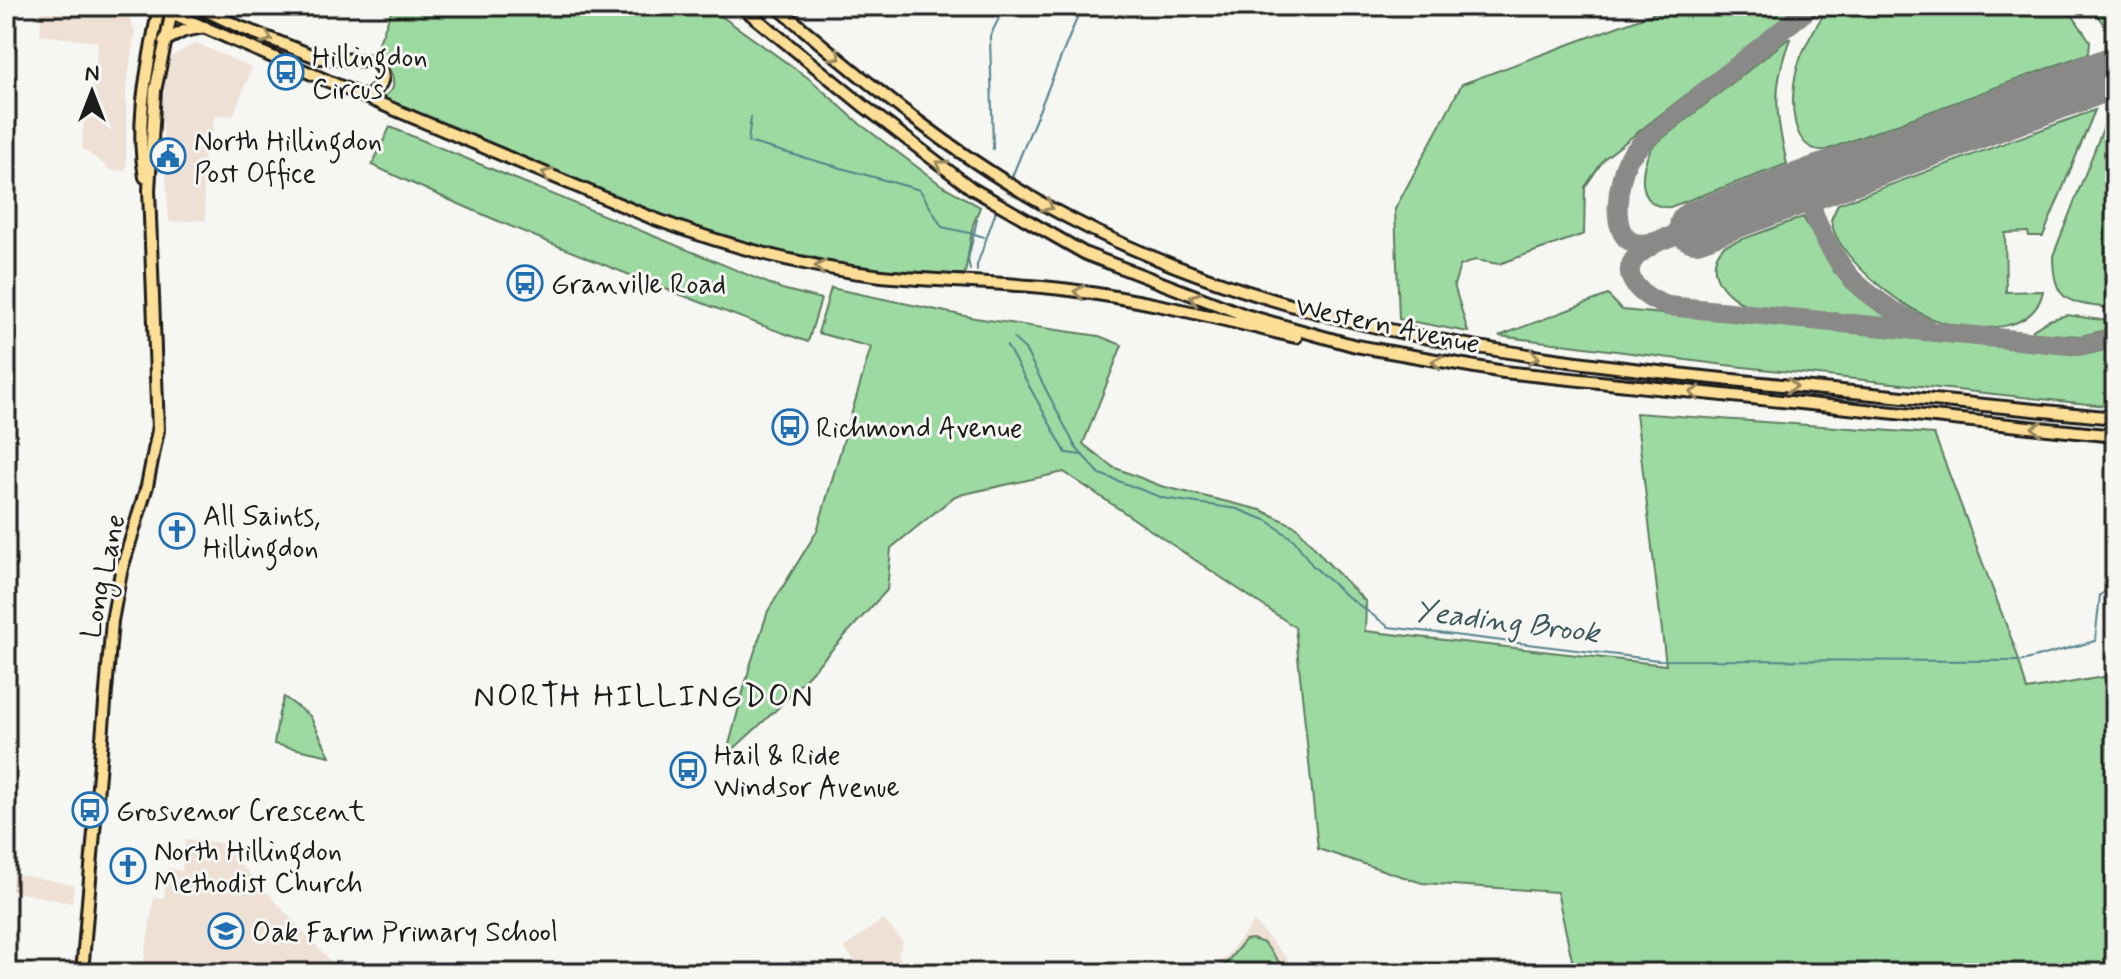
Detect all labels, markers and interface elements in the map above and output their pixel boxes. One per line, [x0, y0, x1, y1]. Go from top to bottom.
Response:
one-way arrow [259, 28, 273, 45]
place label: Hillingdon Circus [312, 40, 428, 109]
one-way arrow [827, 46, 841, 61]
north arrow [52, 52, 132, 132]
bus stop icon: Hillingdon Circus [267, 53, 305, 91]
text: N [85, 60, 99, 88]
place label: North Hillingdon Post Office [194, 124, 382, 193]
public building icon: North Hillingdon Post Office [149, 137, 187, 175]
one-way arrow [935, 160, 950, 174]
one-way arrow [541, 168, 555, 184]
one-way arrow [1039, 196, 1054, 212]
one-way arrow [813, 259, 827, 276]
bus stop icon: Granville Road [506, 264, 544, 302]
place label: Granville Road [551, 267, 726, 304]
one-way arrow [1072, 283, 1085, 300]
street label: Western Avenue [1292, 289, 1483, 364]
one-way arrow [1189, 291, 1203, 308]
one-way arrow [1527, 348, 1541, 365]
one-way arrow [1430, 354, 1444, 371]
one-way arrow [1786, 377, 1799, 394]
one-way arrow [1688, 385, 1701, 402]
bus stop icon: Richmond Avenue [771, 408, 809, 446]
place label: Richmond Avenue [816, 411, 1023, 448]
one-way arrow [2030, 419, 2043, 436]
place label: All Saints, Hillingdon [203, 499, 320, 571]
street label: Long Lane [73, 511, 138, 642]
church icon: All Saints, Hillingdon [158, 512, 196, 550]
water label: Yeading Brook [1412, 592, 1603, 654]
district label: NORTH HILLINGDON [473, 676, 815, 718]
place label: Hail & Ride Windsor Avenue [714, 738, 900, 807]
bus stop icon: Hail & Ride Windsor Avenue [669, 751, 707, 789]
bus stop icon: Grosvenor Crescent [71, 791, 109, 829]
place label: Grosvenor Crescent [116, 794, 366, 831]
place label: North Hillingdon Methodist Church [154, 834, 363, 903]
church icon: North Hillingdon Methodist Church [109, 847, 147, 885]
school or university icon: Oak Farm Primary School [207, 912, 245, 950]
place label: Oak Farm Primary School [252, 915, 558, 952]

